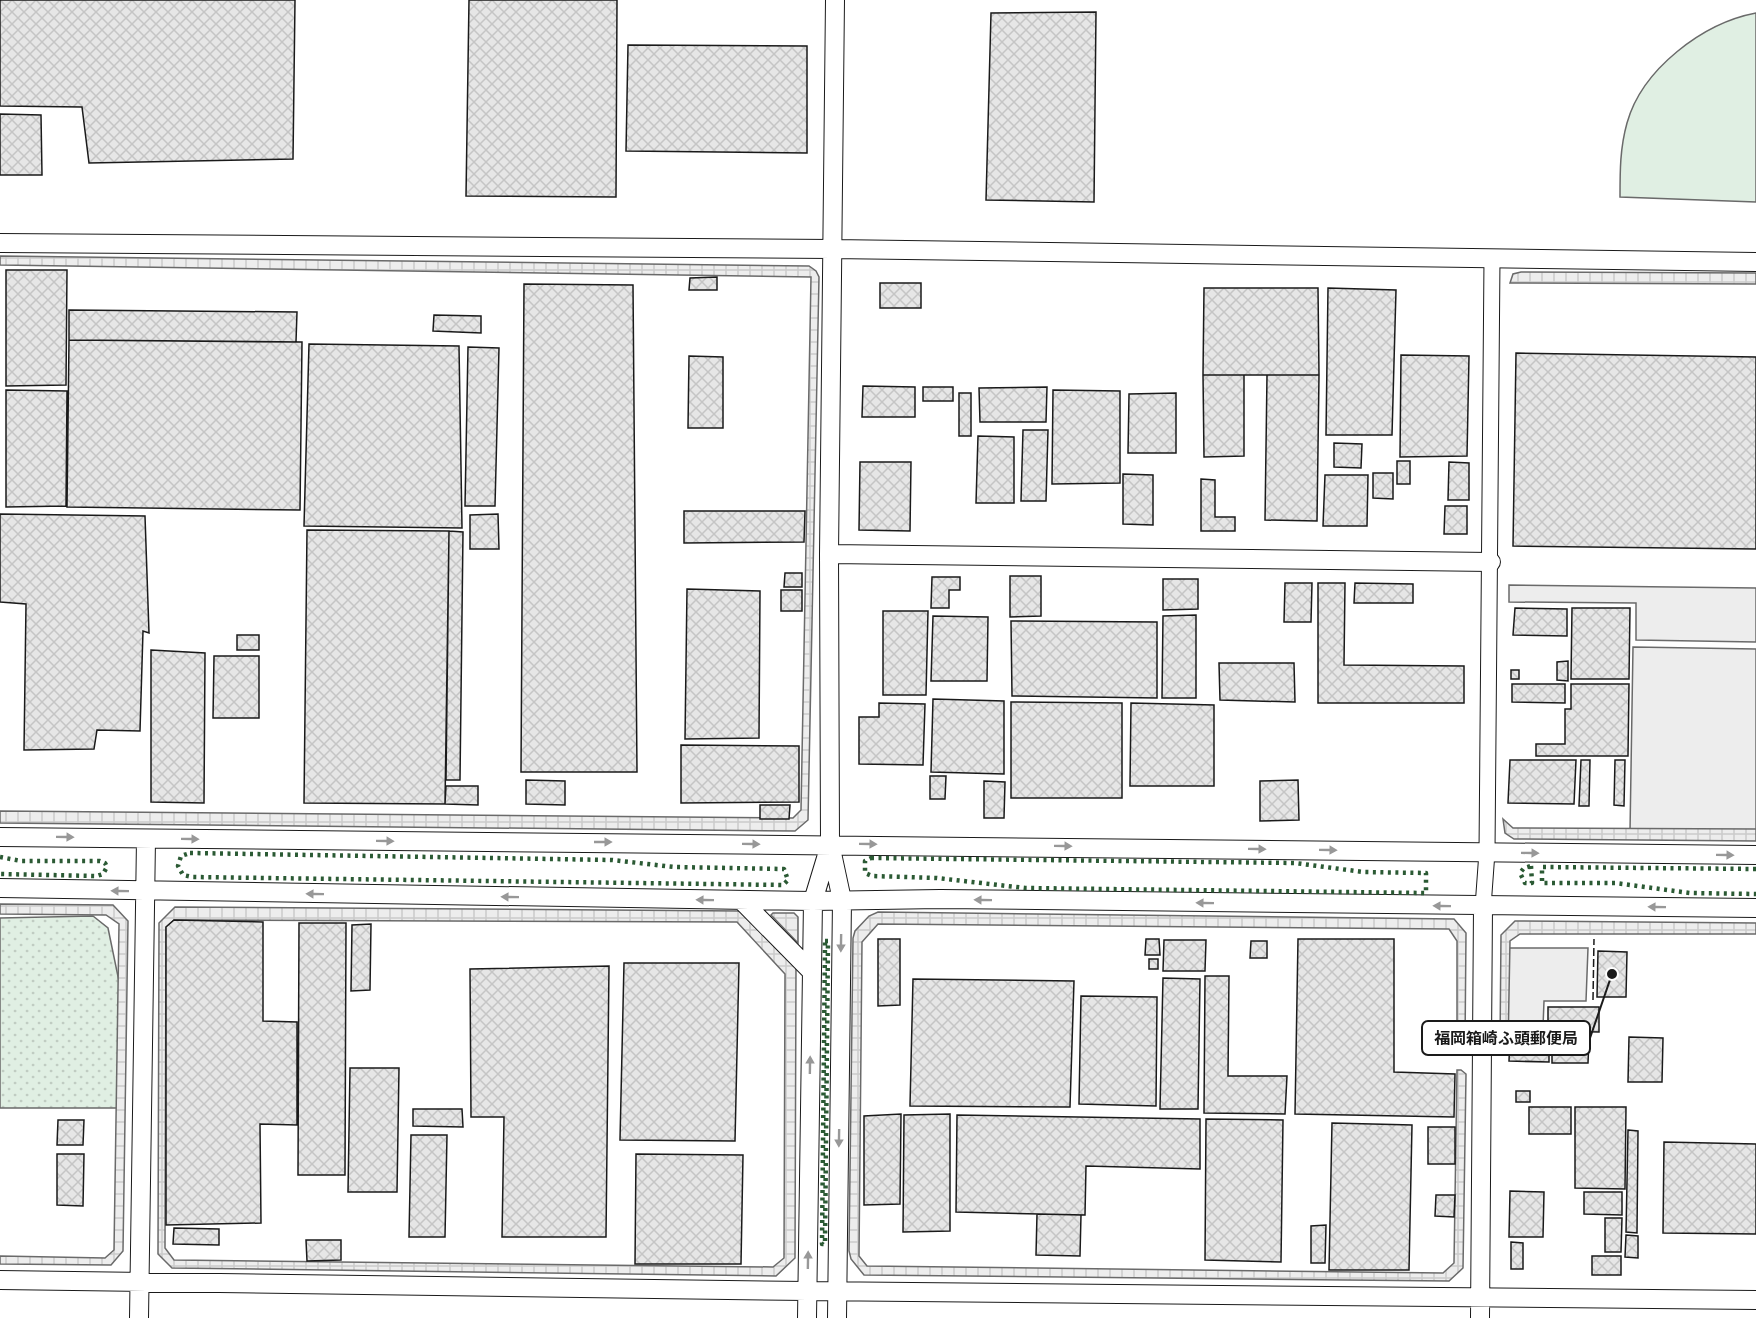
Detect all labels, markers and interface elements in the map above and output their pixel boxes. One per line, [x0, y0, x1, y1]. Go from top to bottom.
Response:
one-way arrow [56, 832, 75, 842]
one-way arrow [180, 834, 199, 844]
one-way arrow [375, 836, 394, 846]
one-way arrow [593, 837, 612, 847]
one-way arrow [742, 839, 761, 849]
one-way arrow [858, 839, 877, 849]
one-way arrow [1053, 841, 1072, 851]
one-way arrow [1248, 844, 1267, 854]
one-way arrow [1319, 845, 1338, 855]
one-way arrow [1520, 848, 1539, 857]
one-way arrow [1715, 850, 1734, 860]
one-way arrow [110, 886, 129, 895]
one-way arrow [305, 889, 324, 898]
one-way arrow [500, 892, 519, 901]
one-way arrow [695, 895, 714, 904]
one-way arrow [973, 895, 992, 905]
one-way arrow [1196, 898, 1215, 908]
one-way arrow [1433, 901, 1452, 910]
one-way arrow [1648, 903, 1667, 912]
one-way arrow [836, 934, 846, 953]
callout: 福岡箱崎ふ頭郵便局 [1422, 1021, 1590, 1055]
text: 福岡箱崎ふ頭郵便局 [1434, 1025, 1578, 1049]
one-way arrow [806, 1055, 815, 1074]
one-way arrow [834, 1129, 844, 1148]
one-way arrow [803, 1250, 813, 1269]

